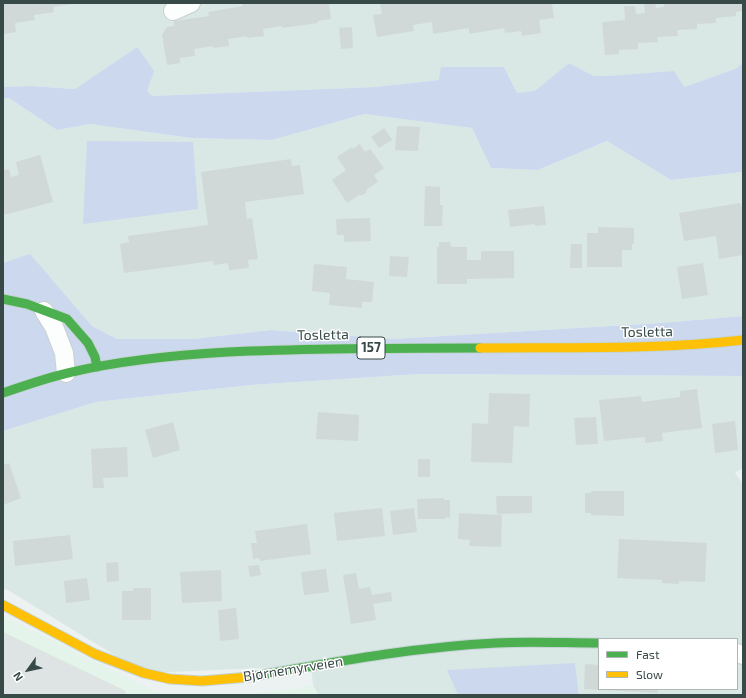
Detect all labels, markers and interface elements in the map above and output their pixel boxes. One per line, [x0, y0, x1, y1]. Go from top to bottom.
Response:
street label: Tosletta [621, 323, 673, 341]
street label: Tosletta [297, 326, 349, 344]
road number: 157 [357, 337, 385, 359]
legend [598, 638, 738, 690]
text: Fast [636, 647, 659, 661]
north arrow [8, 650, 48, 690]
street label: Bjørnemyrveien [242, 653, 344, 685]
text: Slow [636, 667, 663, 681]
text: N [10, 670, 25, 684]

